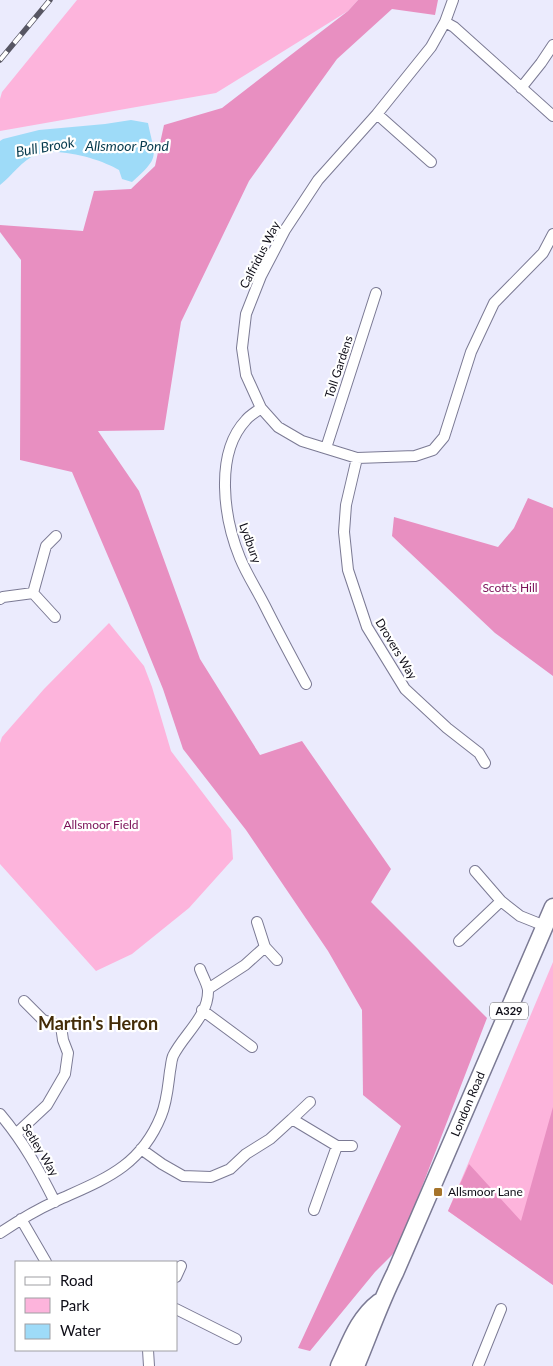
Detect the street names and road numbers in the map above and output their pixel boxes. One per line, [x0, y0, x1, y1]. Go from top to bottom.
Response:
street label: Calfridus Way [236, 218, 283, 291]
street label: Toll Gardens [321, 334, 356, 400]
street label: Lydbury [236, 521, 265, 566]
street label: Drovers Way [372, 616, 421, 683]
road number: A329 [490, 1002, 528, 1019]
street label: London Road [447, 1069, 488, 1139]
street label: Setley Way [19, 1121, 62, 1179]

